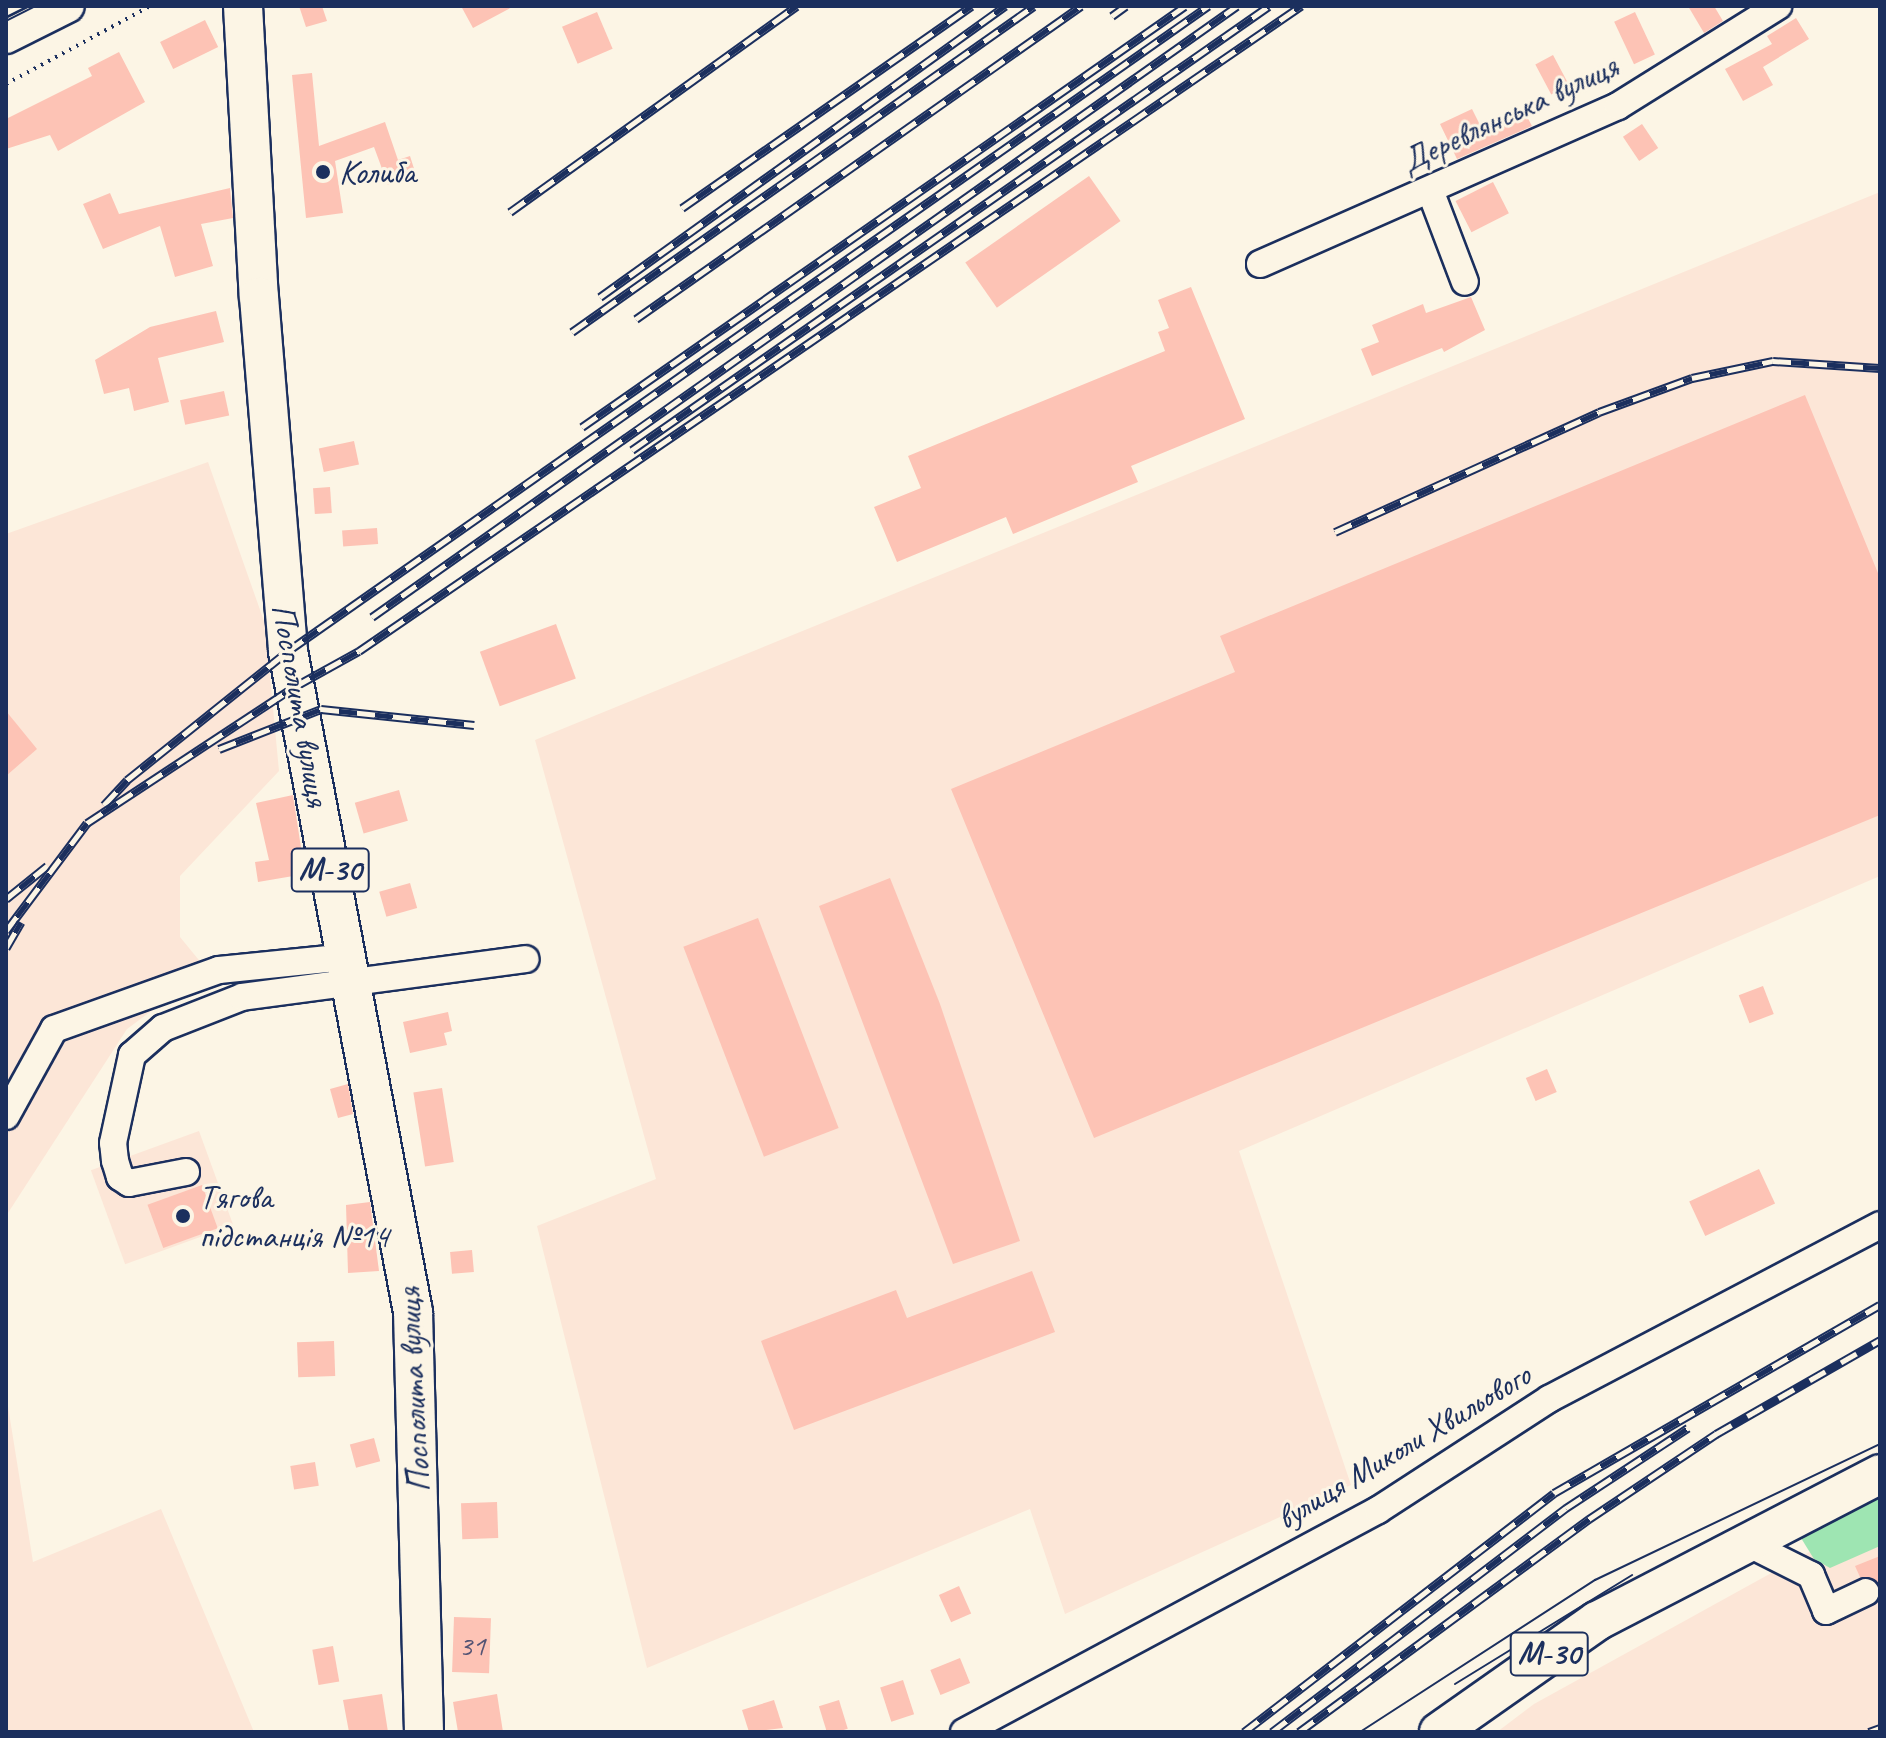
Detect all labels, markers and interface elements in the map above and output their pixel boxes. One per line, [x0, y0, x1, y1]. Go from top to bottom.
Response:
street label: Деревлянська вулиця [1393, 45, 1625, 181]
place label: Колиба [339, 152, 416, 192]
marker: Колиба [314, 163, 332, 181]
street label: Посполита вулиця [263, 600, 339, 810]
road number: М-30 [290, 842, 370, 898]
place label: Тягова пiдстанцiя №14 [199, 1176, 389, 1256]
marker: Тягова пiдстанцiя №14 [174, 1207, 192, 1225]
street label: Посполита вулиця [387, 1286, 439, 1494]
street label: вулиця Миколи Хвильового [1269, 1354, 1537, 1538]
road number: М-30 [1509, 1626, 1589, 1682]
house number: 31 [459, 1627, 485, 1663]

